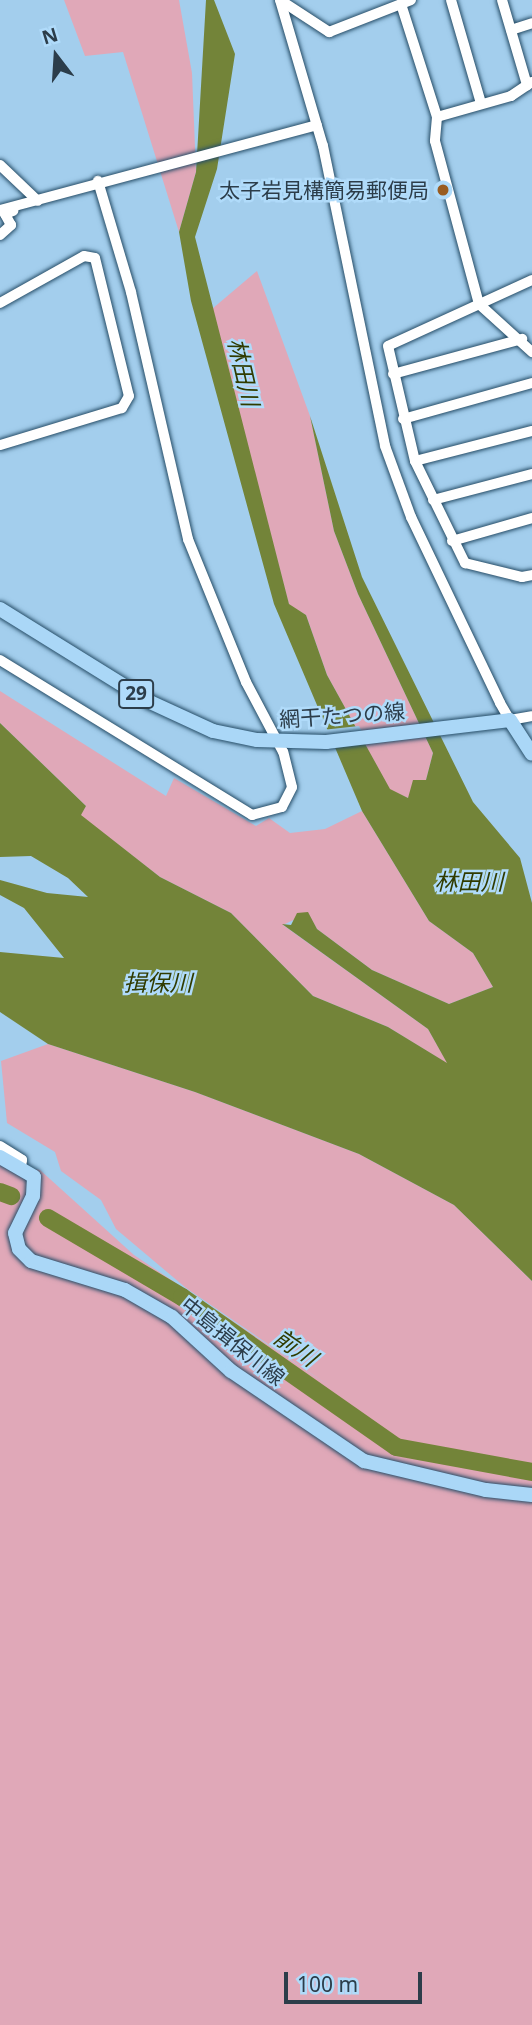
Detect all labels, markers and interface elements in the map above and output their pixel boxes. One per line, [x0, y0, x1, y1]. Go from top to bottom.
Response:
north arrow [21, 21, 91, 91]
text: N [39, 21, 61, 51]
place label: 太子岩見構簡易郵便局 [219, 177, 429, 203]
marker: 太子岩見構簡易郵便局 [435, 182, 451, 198]
water label: 林田川 [223, 335, 265, 409]
road number: 29 [117, 678, 155, 709]
street label: 網干たつの線 [278, 698, 406, 732]
water label: 林田川 [435, 867, 503, 895]
water label: 揖保川 [124, 968, 192, 996]
street label: 中島揖保川線 [176, 1292, 290, 1390]
water label: 前川 [269, 1323, 323, 1371]
scale bar [287, 1958, 425, 2002]
text: 100 m [297, 1970, 358, 1998]

